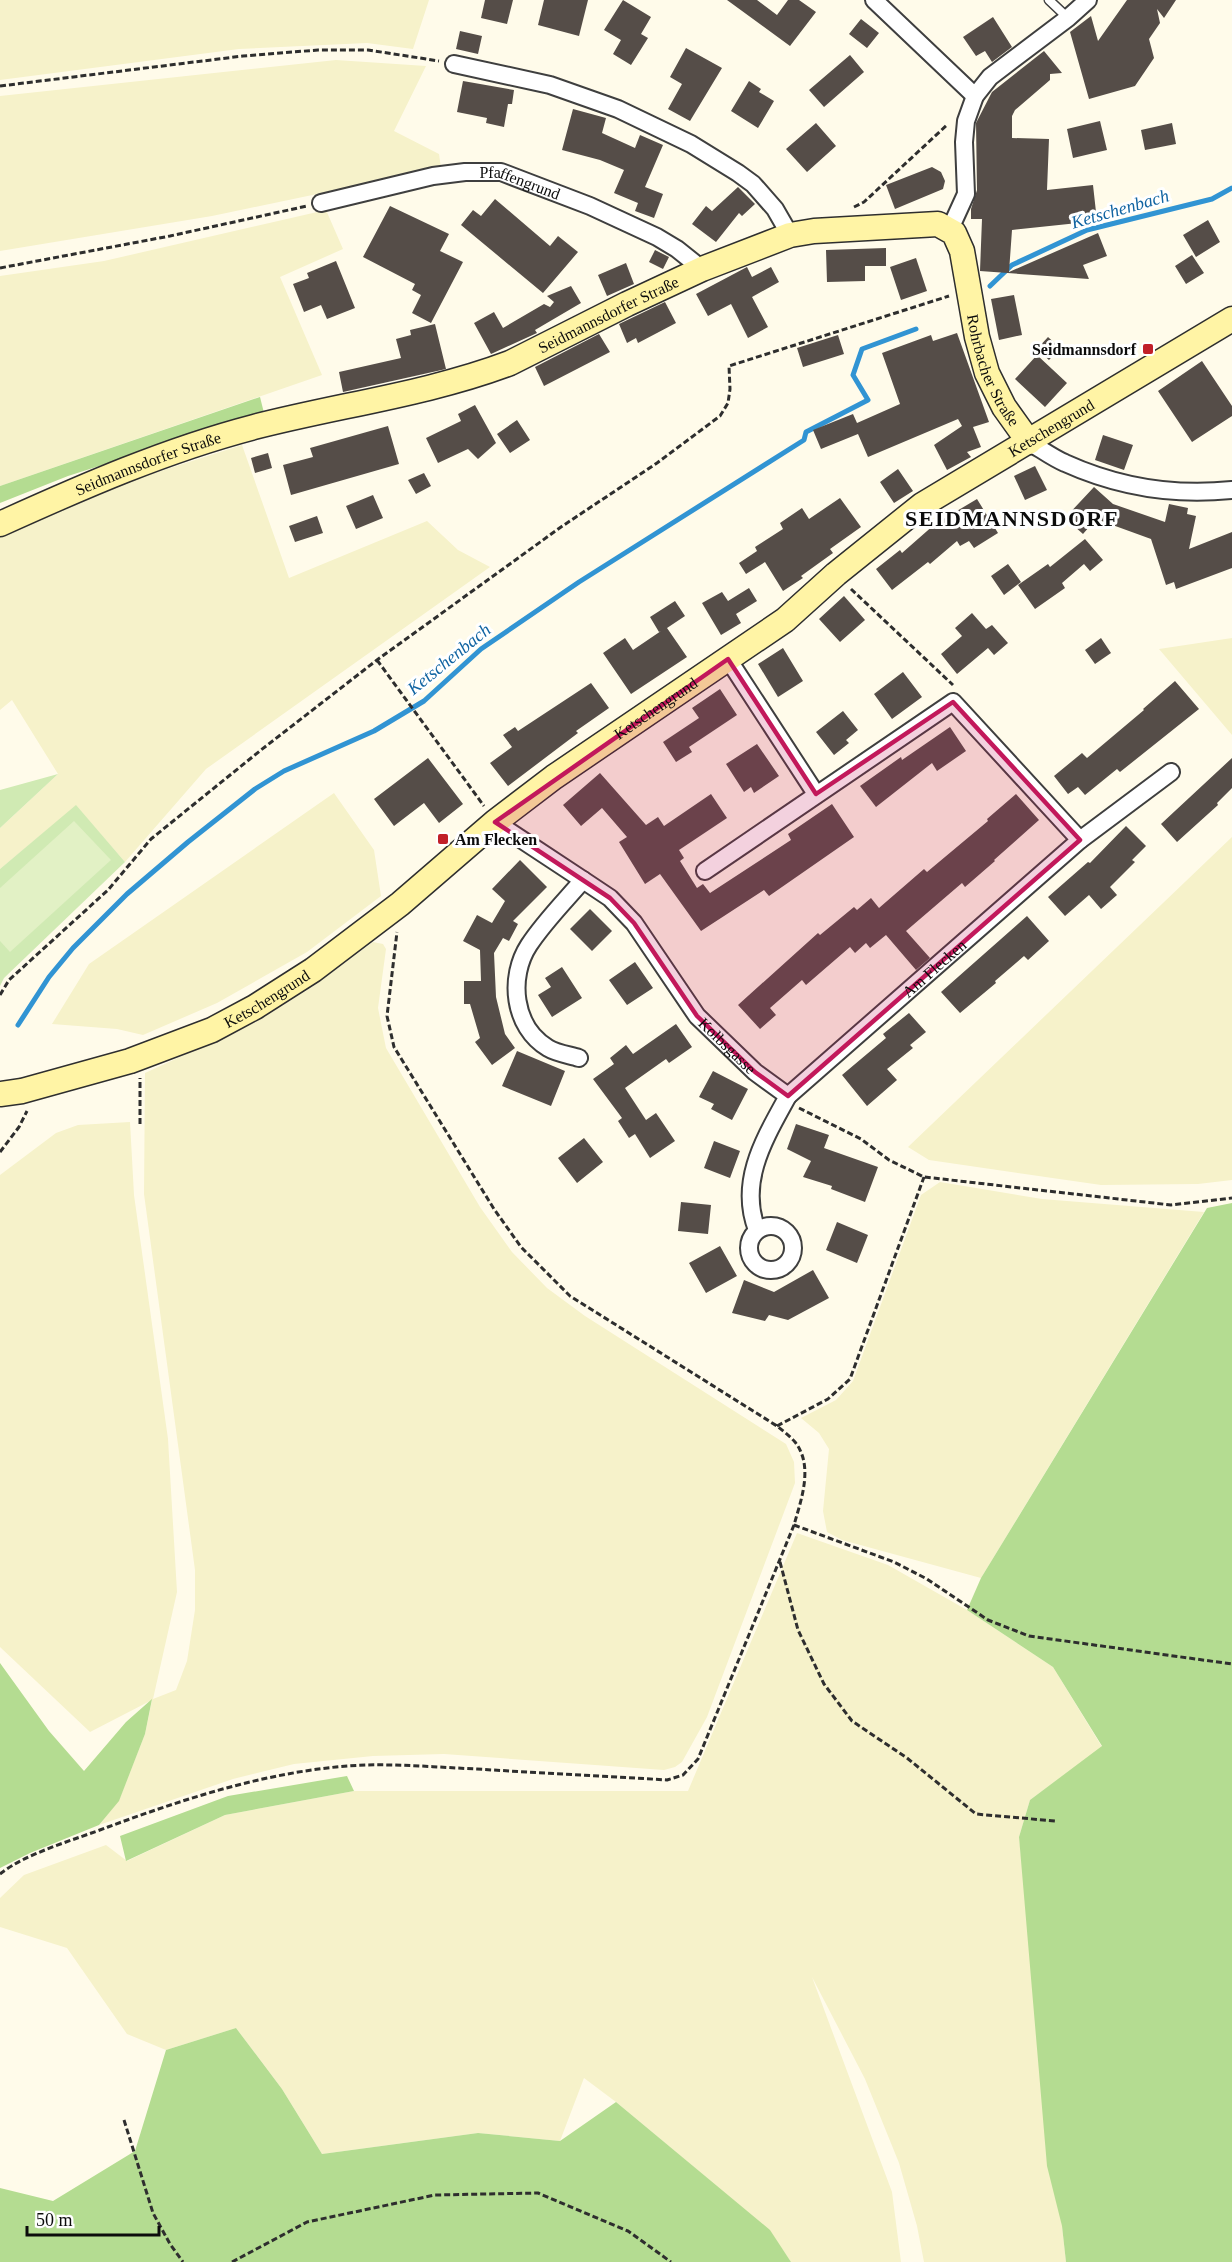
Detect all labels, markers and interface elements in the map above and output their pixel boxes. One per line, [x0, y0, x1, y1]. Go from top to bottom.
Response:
street label: Pfaffengrund [479, 164, 562, 203]
water label: Ketschenbach [1068, 185, 1171, 233]
street label: Seidmannsdorfer Straße [535, 273, 681, 356]
street label: Rohrbacher Straße [964, 313, 1023, 429]
place label: Seidmannsdorf [1032, 341, 1137, 358]
marker: Seidmannsdorf [1141, 342, 1155, 356]
street label: Ketschengrund [1005, 396, 1097, 460]
street label: Seidmannsdorfer Straße [73, 429, 223, 499]
district label: SEIDMANNSDORF [905, 506, 1119, 531]
water label: Ketschenbach [403, 619, 495, 699]
street label: Ketschengrund [611, 674, 701, 743]
place label: Am Flecken [455, 831, 537, 848]
marker: Am Flecken [436, 832, 450, 846]
street label: Am Flecken [899, 936, 969, 1001]
street label: Ketschengrund [221, 967, 313, 1031]
street label: Kolbsgasse [695, 1014, 759, 1077]
scale bar [27, 2199, 159, 2237]
text: 50 m [36, 2210, 73, 2230]

